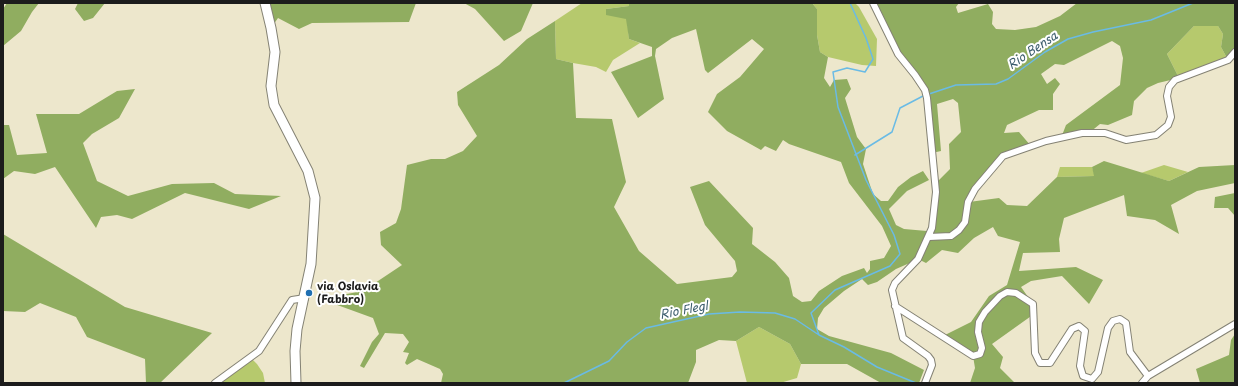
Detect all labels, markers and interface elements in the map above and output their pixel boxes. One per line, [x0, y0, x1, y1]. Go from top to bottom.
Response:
water label: Rio Bensa [1005, 29, 1061, 73]
place label: via Oslavia (Fabbro) [317, 280, 379, 306]
marker: via Oslavia (Fabbro) [304, 288, 314, 298]
water label: Rio Flegl [659, 299, 709, 323]

